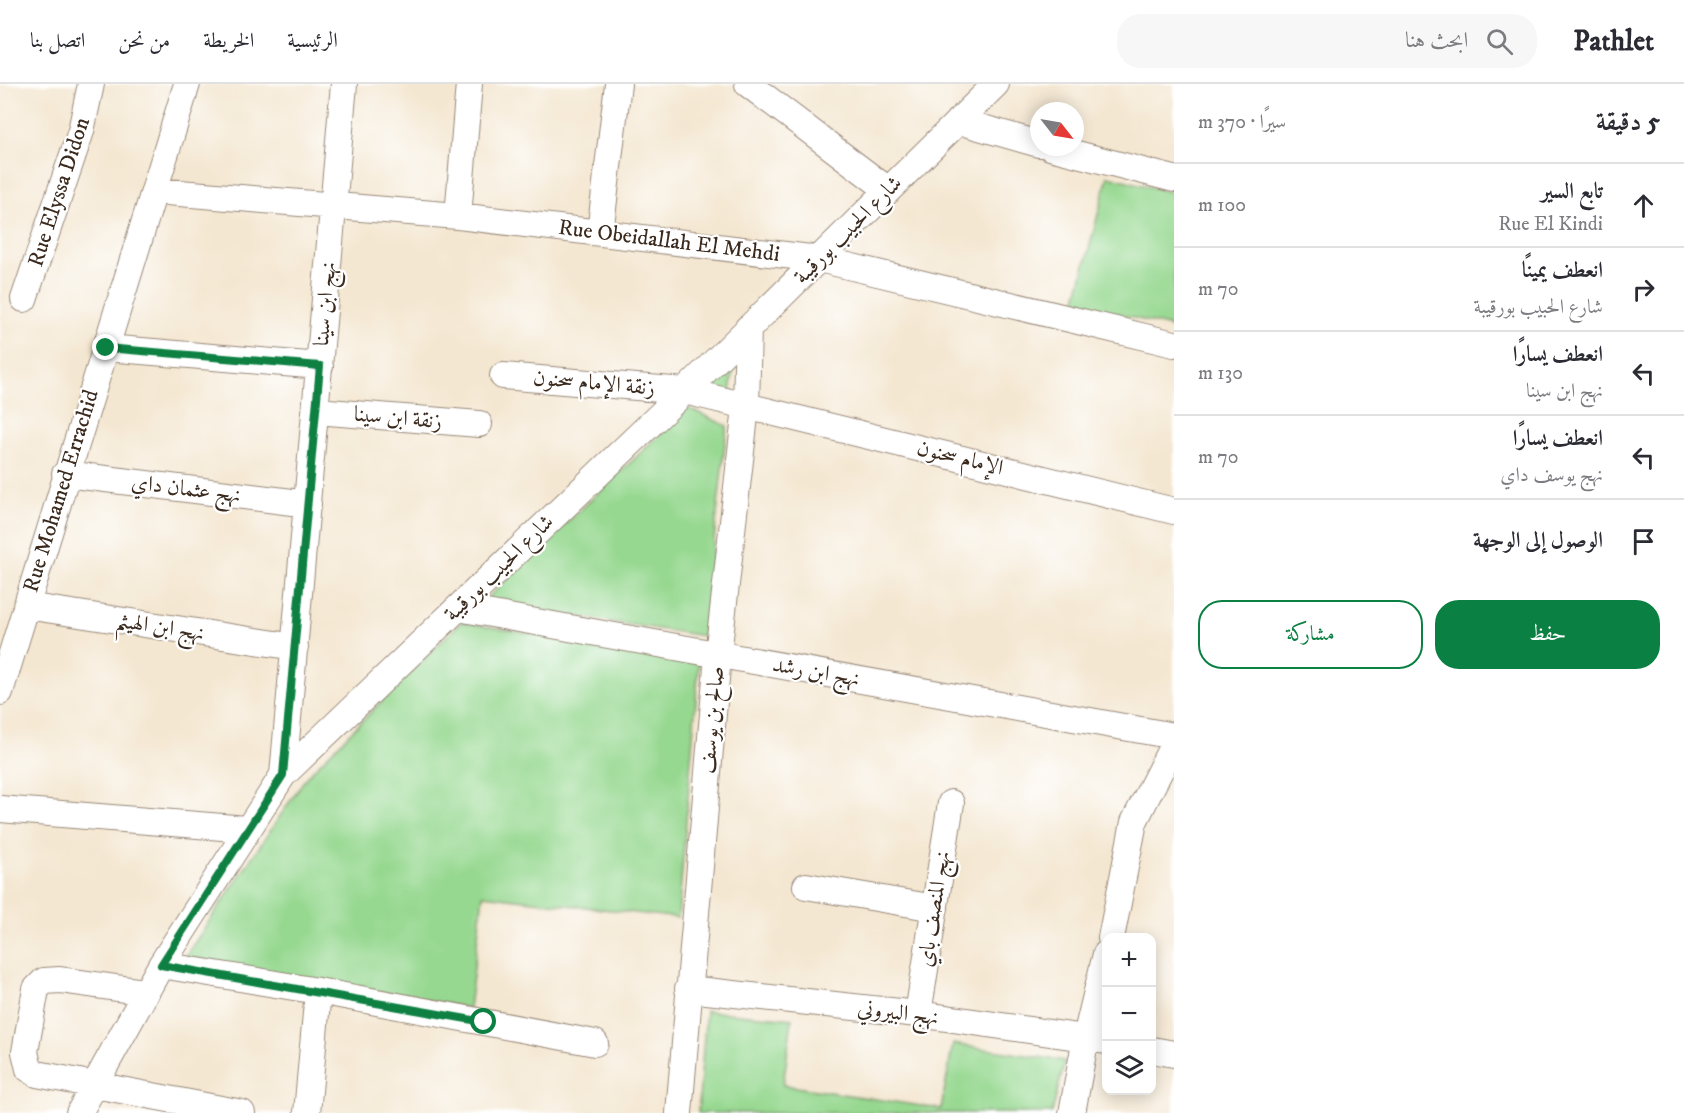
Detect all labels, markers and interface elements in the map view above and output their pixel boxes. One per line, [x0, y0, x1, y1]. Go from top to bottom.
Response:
search box [1117, 14, 1537, 68]
text: Pathlet [1573, 24, 1654, 59]
icon: search [1483, 25, 1516, 58]
text: ابحث هنا [1405, 27, 1468, 54]
text: اتصل بنا [30, 28, 85, 54]
text: من نحن [118, 28, 170, 54]
text: الخريطة [203, 28, 254, 54]
text: الرئيسية [287, 28, 338, 54]
north arrow [1030, 102, 1084, 156]
text: 5 دقيقة [1596, 106, 1660, 139]
text: سيرًا · 370 m [1198, 110, 1286, 135]
street label: Rue Elyssa Didon [22, 113, 96, 270]
street label: شارع الحبيب بورقيبة [788, 170, 911, 293]
text: تابع السير [1541, 178, 1603, 205]
icon: ahead [1627, 189, 1660, 222]
text: 100 m [1198, 193, 1246, 218]
text: Rue El Kindi [1498, 212, 1603, 237]
street label: Rue Obeidallah El Mehdi [557, 214, 781, 268]
text: انعطف يمينًا [1522, 257, 1603, 284]
street label: نهج ابن سينا [308, 261, 347, 348]
icon: right [1627, 273, 1660, 306]
text: 70 m [1198, 277, 1239, 302]
text: شارع الحبيب بورقيبة [1473, 295, 1603, 320]
route end [92, 334, 118, 360]
text: انعطف يسارًا [1513, 341, 1603, 368]
icon: left [1627, 357, 1660, 390]
text: 130 m [1198, 361, 1243, 386]
street label: زنقة الإمام سحنون [531, 364, 656, 407]
text: نهج ابن سينا [1526, 379, 1603, 404]
street label: Rue Mohamed Errachid [17, 386, 105, 596]
street label: زنقة ابن سينا [353, 401, 443, 435]
text: انعطف يسارًا [1513, 425, 1603, 452]
street label: الإمام سحنون [913, 434, 1006, 487]
icon: left [1627, 441, 1660, 474]
text: 70 m [1198, 445, 1239, 470]
text: نهج يوسف داي [1500, 463, 1603, 488]
street label: نهج عثمان داي [129, 469, 242, 514]
street label: شارع الحبيب بورقيبة [438, 509, 562, 630]
icon: arrive [1627, 525, 1660, 558]
text: الوصول إلى الوجهة [1473, 527, 1603, 554]
button: مشاركة [1198, 600, 1423, 669]
button: حفظ [1435, 600, 1660, 669]
street label: نهج ابن الهيثم [113, 607, 206, 654]
street label: نهج ابن رشد [769, 651, 862, 698]
street label: صالح بن يوسف [694, 665, 735, 775]
street label: نهج المنصف باي [912, 849, 961, 970]
map controls [1102, 933, 1156, 1095]
button: + [1102, 933, 1156, 987]
button: − [1102, 987, 1156, 1041]
street label: نهج البيروني [855, 995, 940, 1036]
route start [470, 1008, 496, 1034]
button: layers [1102, 1041, 1156, 1095]

